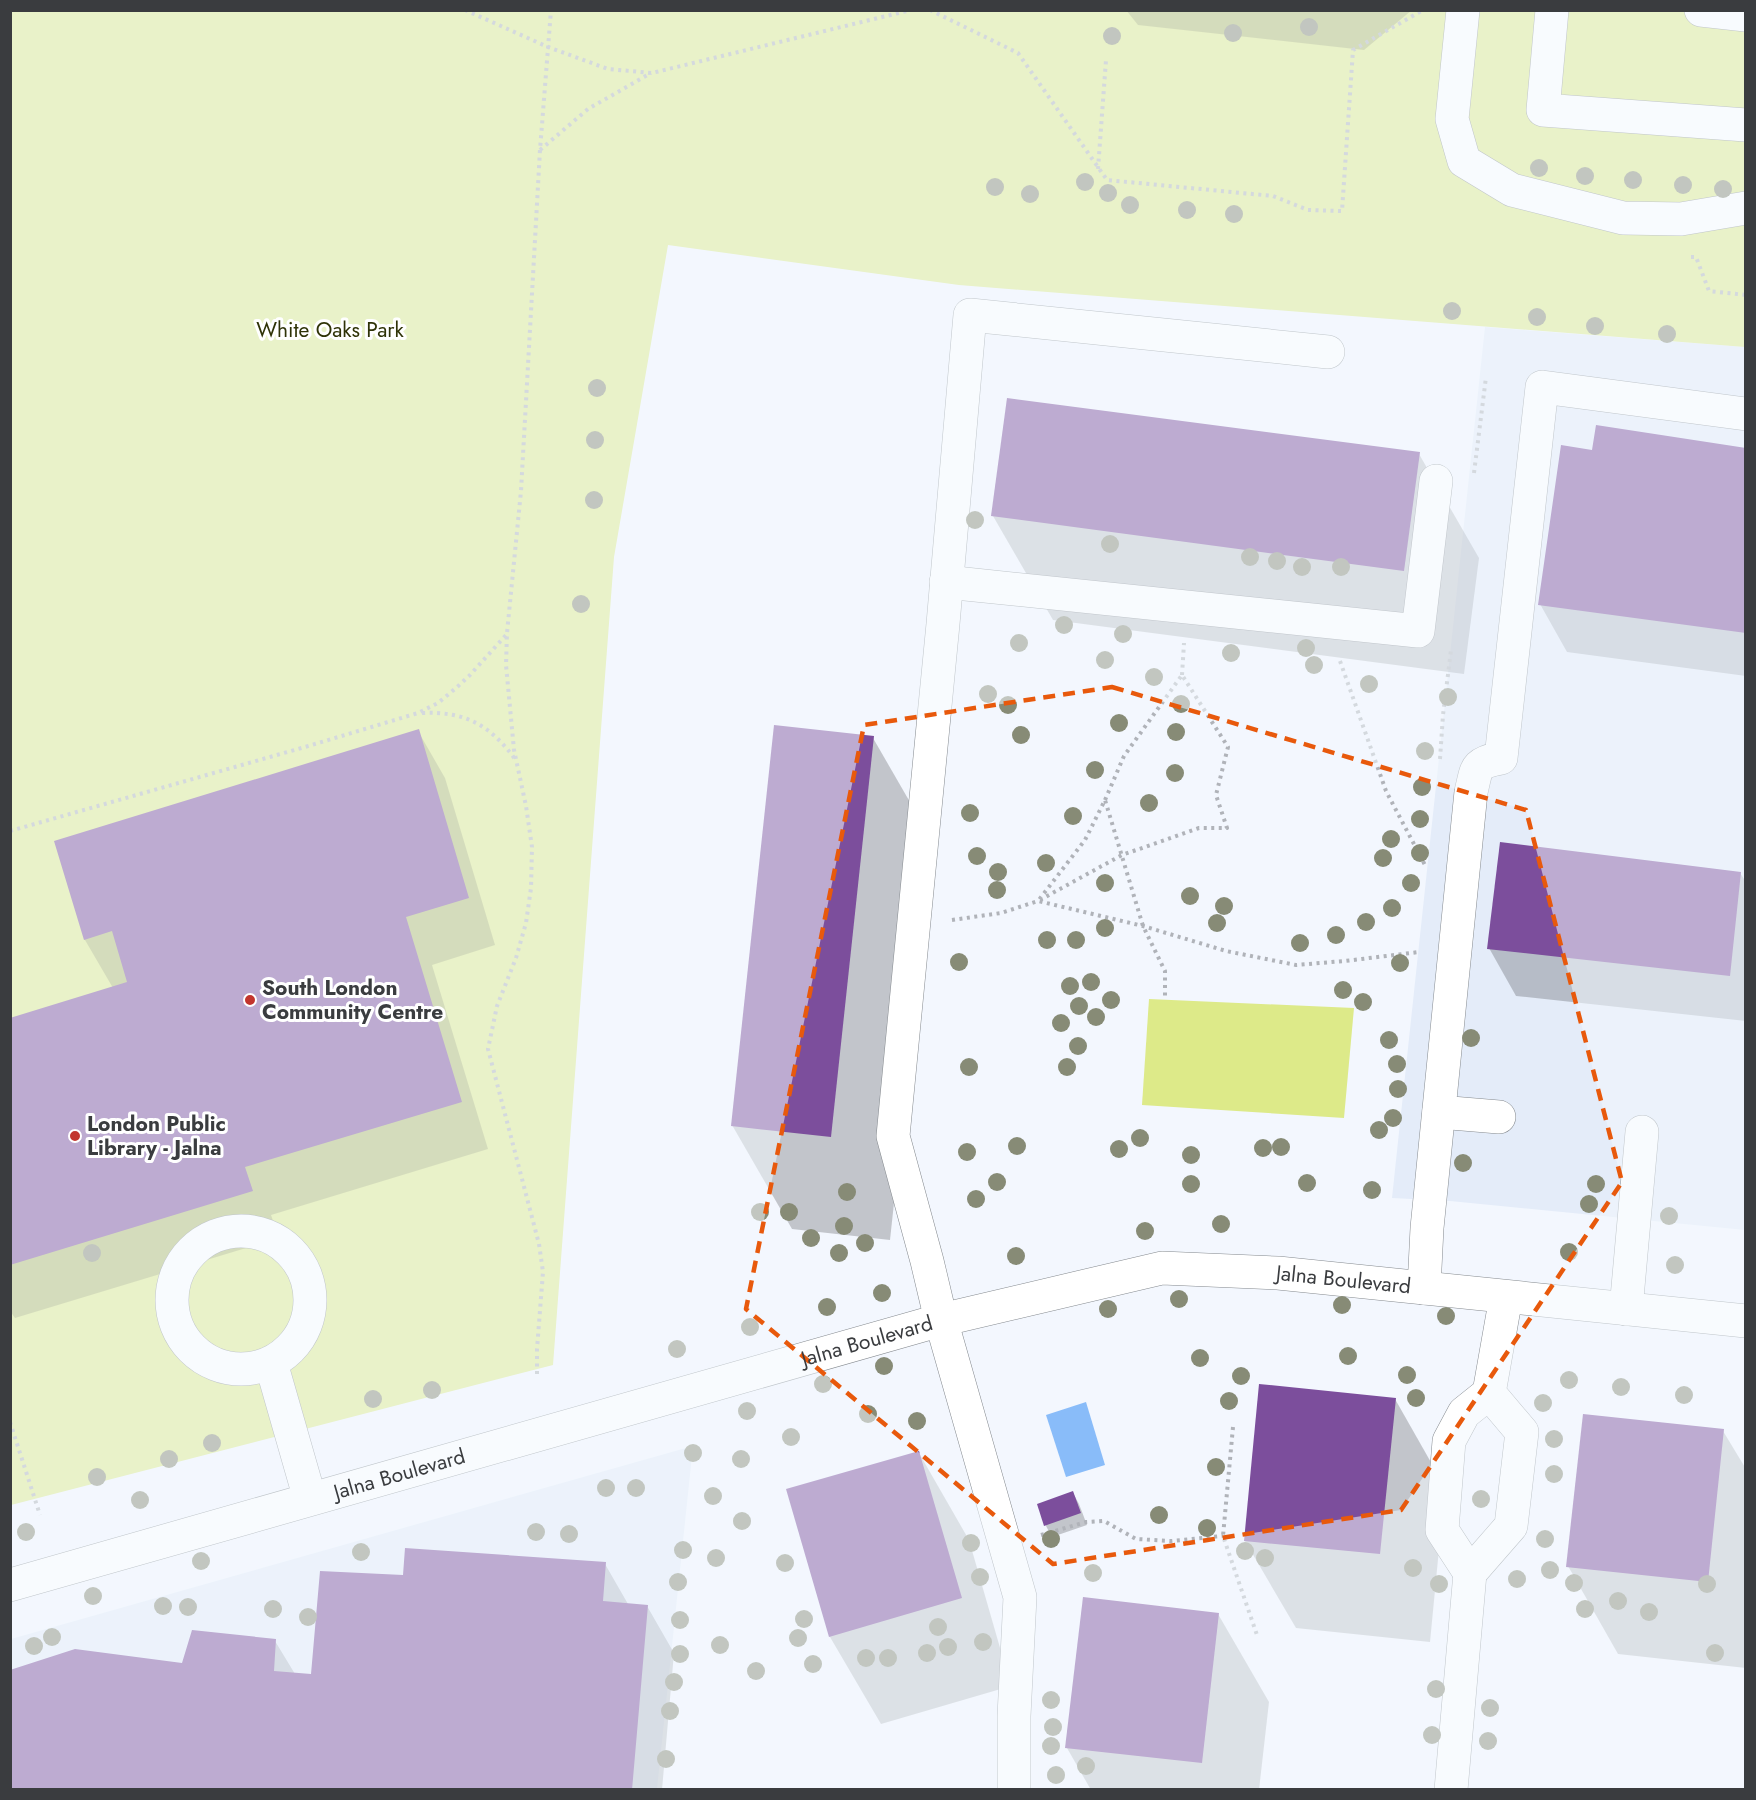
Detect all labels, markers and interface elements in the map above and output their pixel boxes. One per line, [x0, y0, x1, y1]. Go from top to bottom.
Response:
park label: White Oaks Park [256, 315, 405, 345]
place label: South London Community Centre [262, 973, 443, 1027]
marker: South London Community Centre [243, 993, 257, 1007]
place label: London Public Library - Jalna [87, 1109, 226, 1163]
marker: London Public Library - Jalna [68, 1129, 82, 1143]
street label: Jalna Boulevard [1272, 1258, 1412, 1302]
street label: Jalna Boulevard [795, 1308, 936, 1375]
street label: Jalna Boulevard [327, 1441, 469, 1508]

